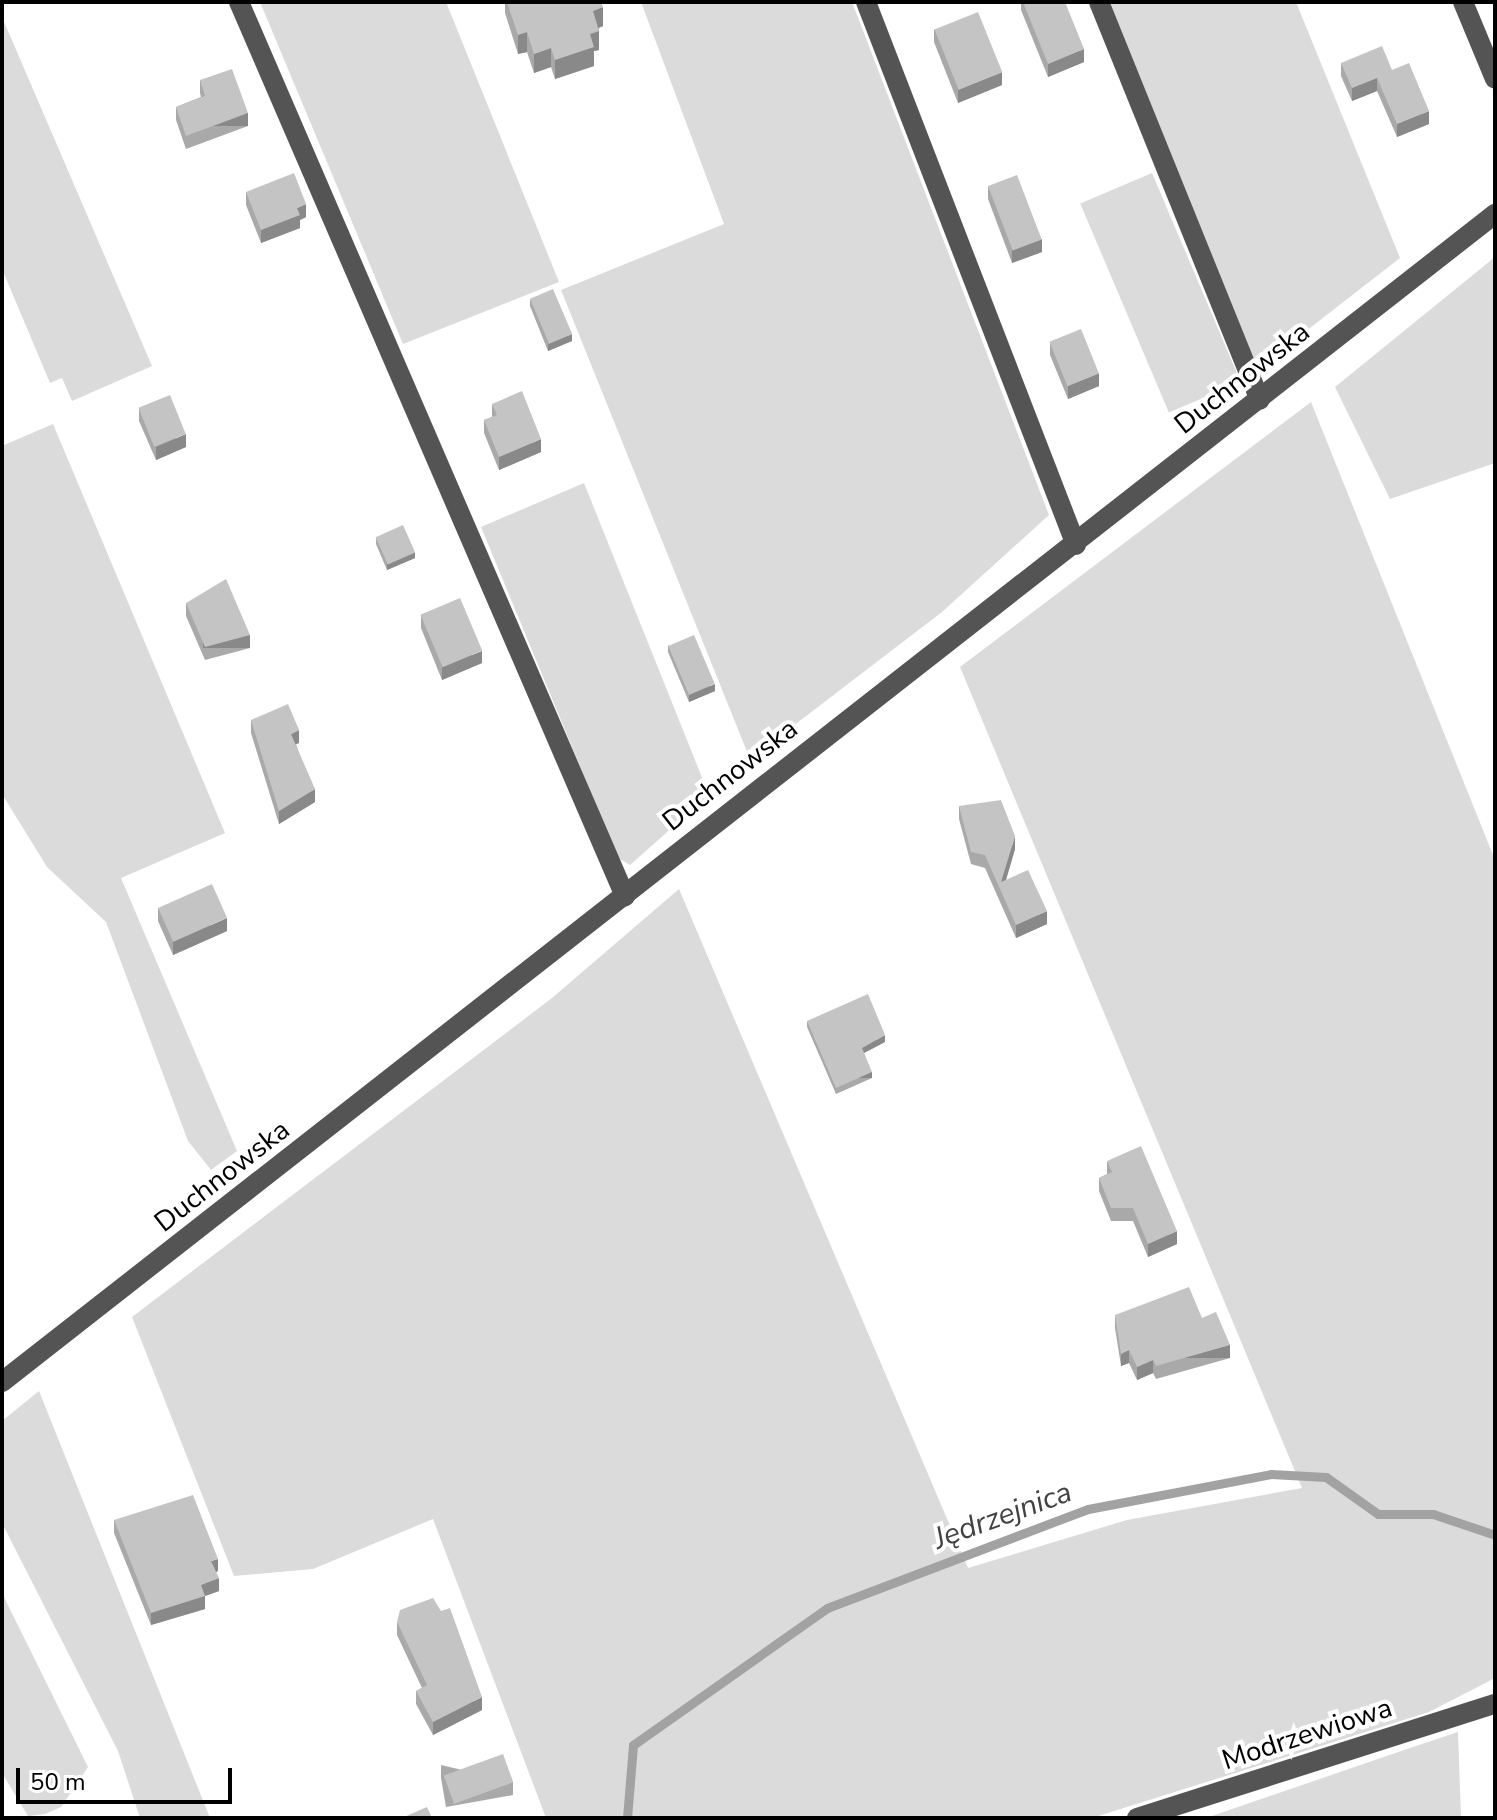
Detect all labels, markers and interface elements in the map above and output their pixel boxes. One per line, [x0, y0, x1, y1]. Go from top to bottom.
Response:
street label: Duchnowska [1168, 315, 1316, 441]
street label: Duchnowska [656, 712, 804, 838]
street label: Duchnowska [148, 1113, 296, 1239]
water label: Jędrzejnica [929, 1474, 1077, 1558]
street label: Modrzewiowa [1218, 1691, 1396, 1777]
scale bar [20, 1752, 236, 1802]
text: 50 m [30, 1766, 86, 1798]

